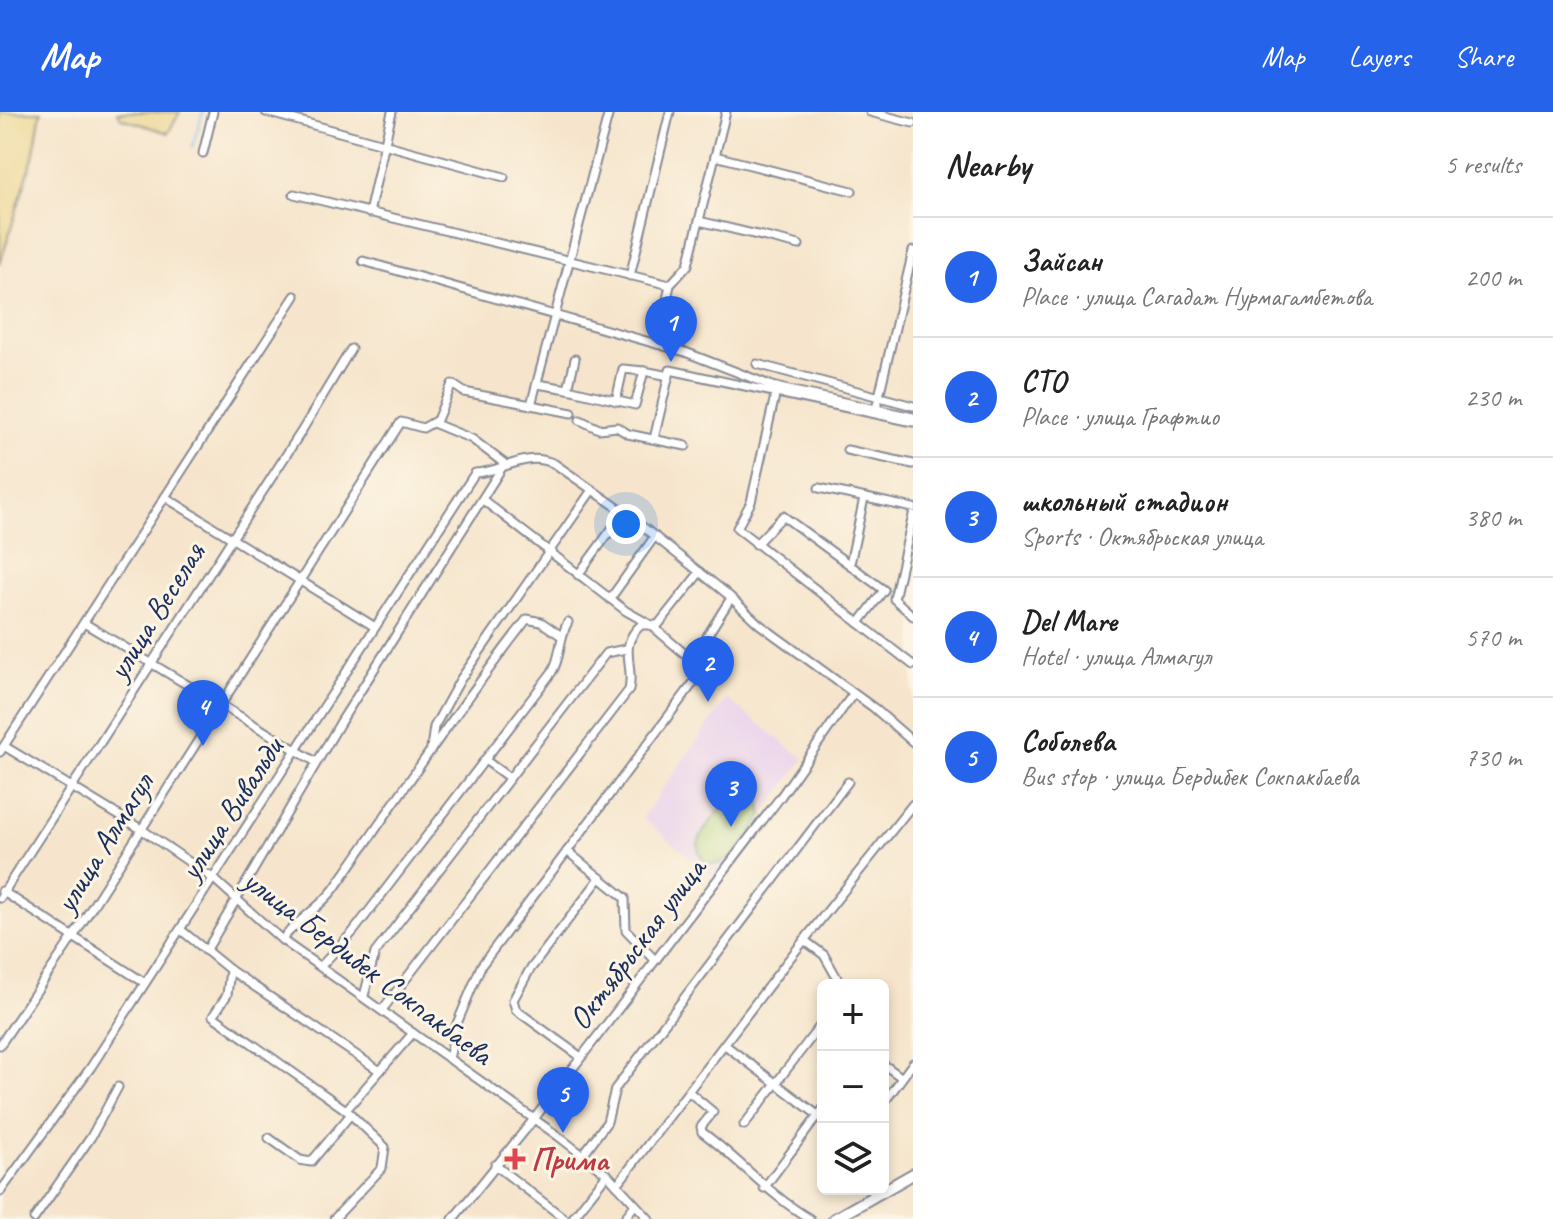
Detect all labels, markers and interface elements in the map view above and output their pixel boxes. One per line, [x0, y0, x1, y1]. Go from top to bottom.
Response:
text: Map [40, 33, 99, 80]
text: Map [1262, 39, 1305, 74]
text: Layers [1349, 39, 1410, 74]
text: Share [1454, 39, 1513, 74]
text: Nearby [945, 143, 1031, 186]
text: 5 results [1445, 148, 1521, 181]
text: Зайсан [1021, 242, 1102, 280]
text: 1 [965, 261, 977, 294]
text: 200 m [1465, 261, 1521, 294]
text: Place · улица Сагадат Нурмагамбетова [1021, 280, 1372, 313]
pin: 1 [645, 296, 697, 362]
text: СТО [1021, 362, 1065, 400]
text: 2 [965, 381, 977, 414]
text: 230 m [1465, 381, 1521, 414]
text: Place · улица Графтио [1021, 400, 1219, 433]
text: школьный стадион [1021, 482, 1227, 520]
text: 3 [965, 501, 977, 534]
text: 380 m [1465, 501, 1521, 534]
your location [606, 504, 646, 544]
text: Sports · Октябрьская улица [1021, 520, 1263, 553]
street label: улица Веселая [97, 533, 215, 689]
text: Del Mare [1021, 602, 1117, 640]
text: 4 [965, 621, 977, 654]
text: 570 m [1465, 621, 1521, 654]
pin: 2 [682, 636, 734, 702]
text: Hotel · улица Алмагул [1021, 640, 1211, 673]
pin: 4 [177, 680, 229, 746]
text: Соболева [1021, 722, 1115, 760]
street label: улица Вивальди [169, 728, 294, 890]
text: 5 [965, 741, 977, 774]
text: 730 m [1465, 741, 1521, 774]
text: Bus stop · улица Бердибек Сокпакбаева [1021, 760, 1359, 793]
pin: 3 [705, 761, 757, 827]
street label: улица Алмагул [44, 764, 164, 922]
street label: Октябрьская улица [559, 848, 717, 1038]
street label: улица Бердибек Сокпакбаева [233, 859, 503, 1076]
map controls [817, 979, 889, 1195]
button: + [817, 979, 889, 1051]
button: − [817, 1051, 889, 1123]
pin: 5 [537, 1067, 589, 1133]
button: layers [817, 1123, 889, 1195]
place label: Прима [531, 1139, 610, 1180]
marker: Прима [506, 1150, 524, 1168]

